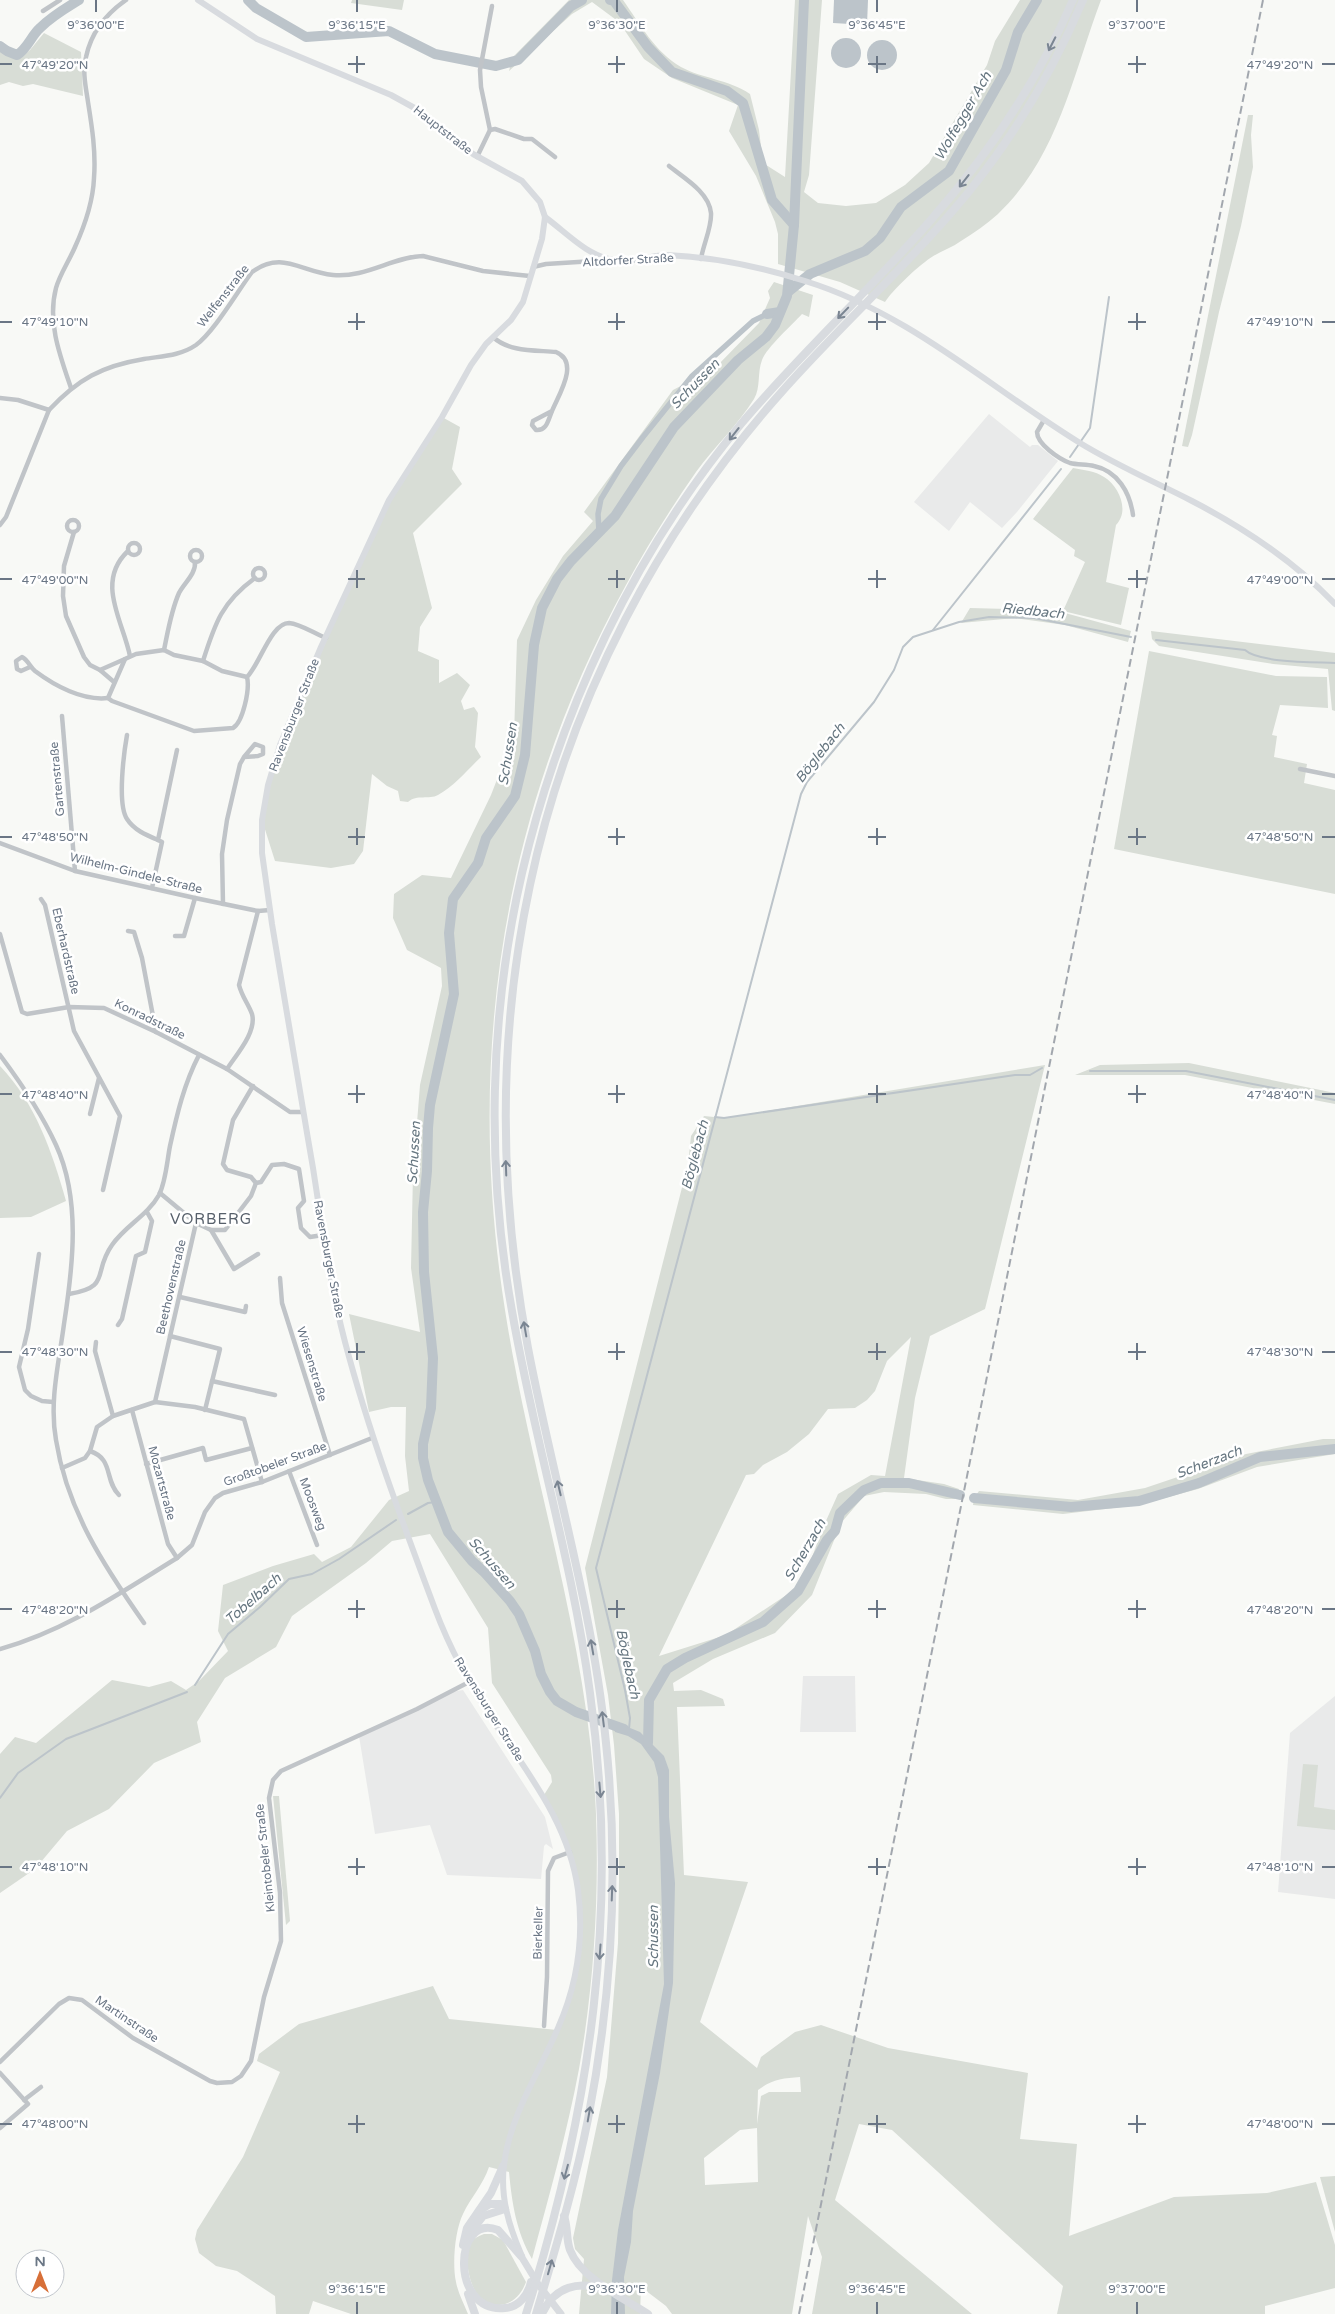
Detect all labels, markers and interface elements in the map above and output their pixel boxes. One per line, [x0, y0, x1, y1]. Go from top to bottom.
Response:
text: 9°36'00"E [67, 18, 125, 32]
text: 9°36'15"E [328, 18, 386, 32]
text: 9°36'30"E [588, 18, 646, 32]
text: 9°36'45"E [848, 18, 906, 32]
text: 9°37'00"E [1108, 18, 1166, 32]
one-way arrow [1046, 36, 1056, 51]
text: 47°49'20"N [22, 58, 88, 72]
text: 47°49'20"N [1247, 58, 1313, 72]
water label: Wolfegger Ach [931, 68, 995, 163]
street label: Hauptstraße [411, 103, 475, 157]
one-way arrow [959, 174, 970, 187]
street label: Altdorfer Straße [582, 251, 674, 269]
street label: Welfenstraße [194, 262, 252, 330]
one-way arrow [837, 307, 849, 320]
text: 47°49'10"N [22, 315, 88, 329]
text: 47°49'10"N [1247, 315, 1313, 329]
water label: Schussen [667, 355, 723, 413]
one-way arrow [728, 427, 739, 440]
text: 47°49'00"N [22, 573, 88, 587]
text: 47°49'00"N [1247, 573, 1313, 587]
water label: Riedbach [1001, 599, 1066, 623]
street label: Ravensburger Straße [266, 656, 322, 773]
water label: Böglebach [791, 719, 849, 786]
water label: Schussen [495, 721, 521, 786]
street label: Gartenstraße [47, 741, 67, 817]
text: 47°48'50"N [22, 830, 88, 844]
text: 47°48'50"N [1247, 830, 1313, 844]
street label: Wilhelm-Gindele-Straße [68, 850, 204, 896]
street label: Eberhardstraße [49, 906, 83, 996]
street label: Konradstraße [112, 996, 188, 1042]
text: 47°48'40"N [22, 1088, 88, 1102]
text: 47°48'40"N [1247, 1088, 1313, 1102]
water label: Böglebach [678, 1118, 713, 1192]
water label: Schussen [404, 1121, 424, 1185]
one-way arrow [501, 1160, 511, 1176]
street label: Ravensburger Straße [311, 1199, 347, 1319]
district label: VORBERG [170, 1210, 252, 1228]
street label: Beethovenstraße [153, 1238, 189, 1336]
one-way arrow [519, 1321, 529, 1337]
street label: Wiesenstraße [294, 1325, 330, 1403]
text: 47°48'30"N [22, 1345, 88, 1359]
text: 47°48'30"N [1247, 1345, 1313, 1359]
street label: Großtobeler Straße [221, 1439, 329, 1489]
water label: Scherzach [1174, 1442, 1245, 1482]
street label: Mozartstraße [145, 1444, 179, 1522]
street label: Moosweg [297, 1476, 329, 1532]
one-way arrow [554, 1480, 563, 1496]
water label: Scherzach [780, 1516, 830, 1584]
water label: Schussen [465, 1534, 519, 1593]
water label: Tobelbach [221, 1570, 285, 1628]
text: 47°48'20"N [22, 1603, 88, 1617]
text: 47°48'20"N [1247, 1603, 1313, 1617]
water label: Böglebach [612, 1627, 644, 1701]
one-way arrow [587, 1639, 597, 1655]
street label: Ravensburger Straße [451, 1654, 527, 1764]
one-way arrow [598, 1711, 608, 1727]
one-way arrow [595, 1781, 605, 1797]
street label: Kleintobeler Straße [252, 1803, 278, 1913]
text: 47°48'10"N [22, 1860, 88, 1874]
text: 47°48'10"N [1247, 1860, 1313, 1874]
one-way arrow [607, 1885, 617, 1902]
water label: Schussen [645, 1905, 662, 1968]
street label: Bierkeller [531, 1906, 545, 1960]
one-way arrow [595, 1944, 604, 1960]
street label: Martinstraße [93, 1993, 162, 2045]
one-way arrow [584, 2106, 594, 2122]
text: 47°48'00"N [22, 2117, 88, 2131]
text: 47°48'00"N [1247, 2117, 1313, 2131]
one-way arrow [561, 2164, 570, 2180]
north arrow [15, 2249, 65, 2299]
text: N [34, 2253, 46, 2270]
one-way arrow [546, 2260, 555, 2276]
text: 9°36'15"E [328, 2282, 386, 2296]
text: 9°36'30"E [588, 2282, 646, 2296]
text: 9°36'45"E [848, 2282, 906, 2296]
text: 9°37'00"E [1108, 2282, 1166, 2296]

